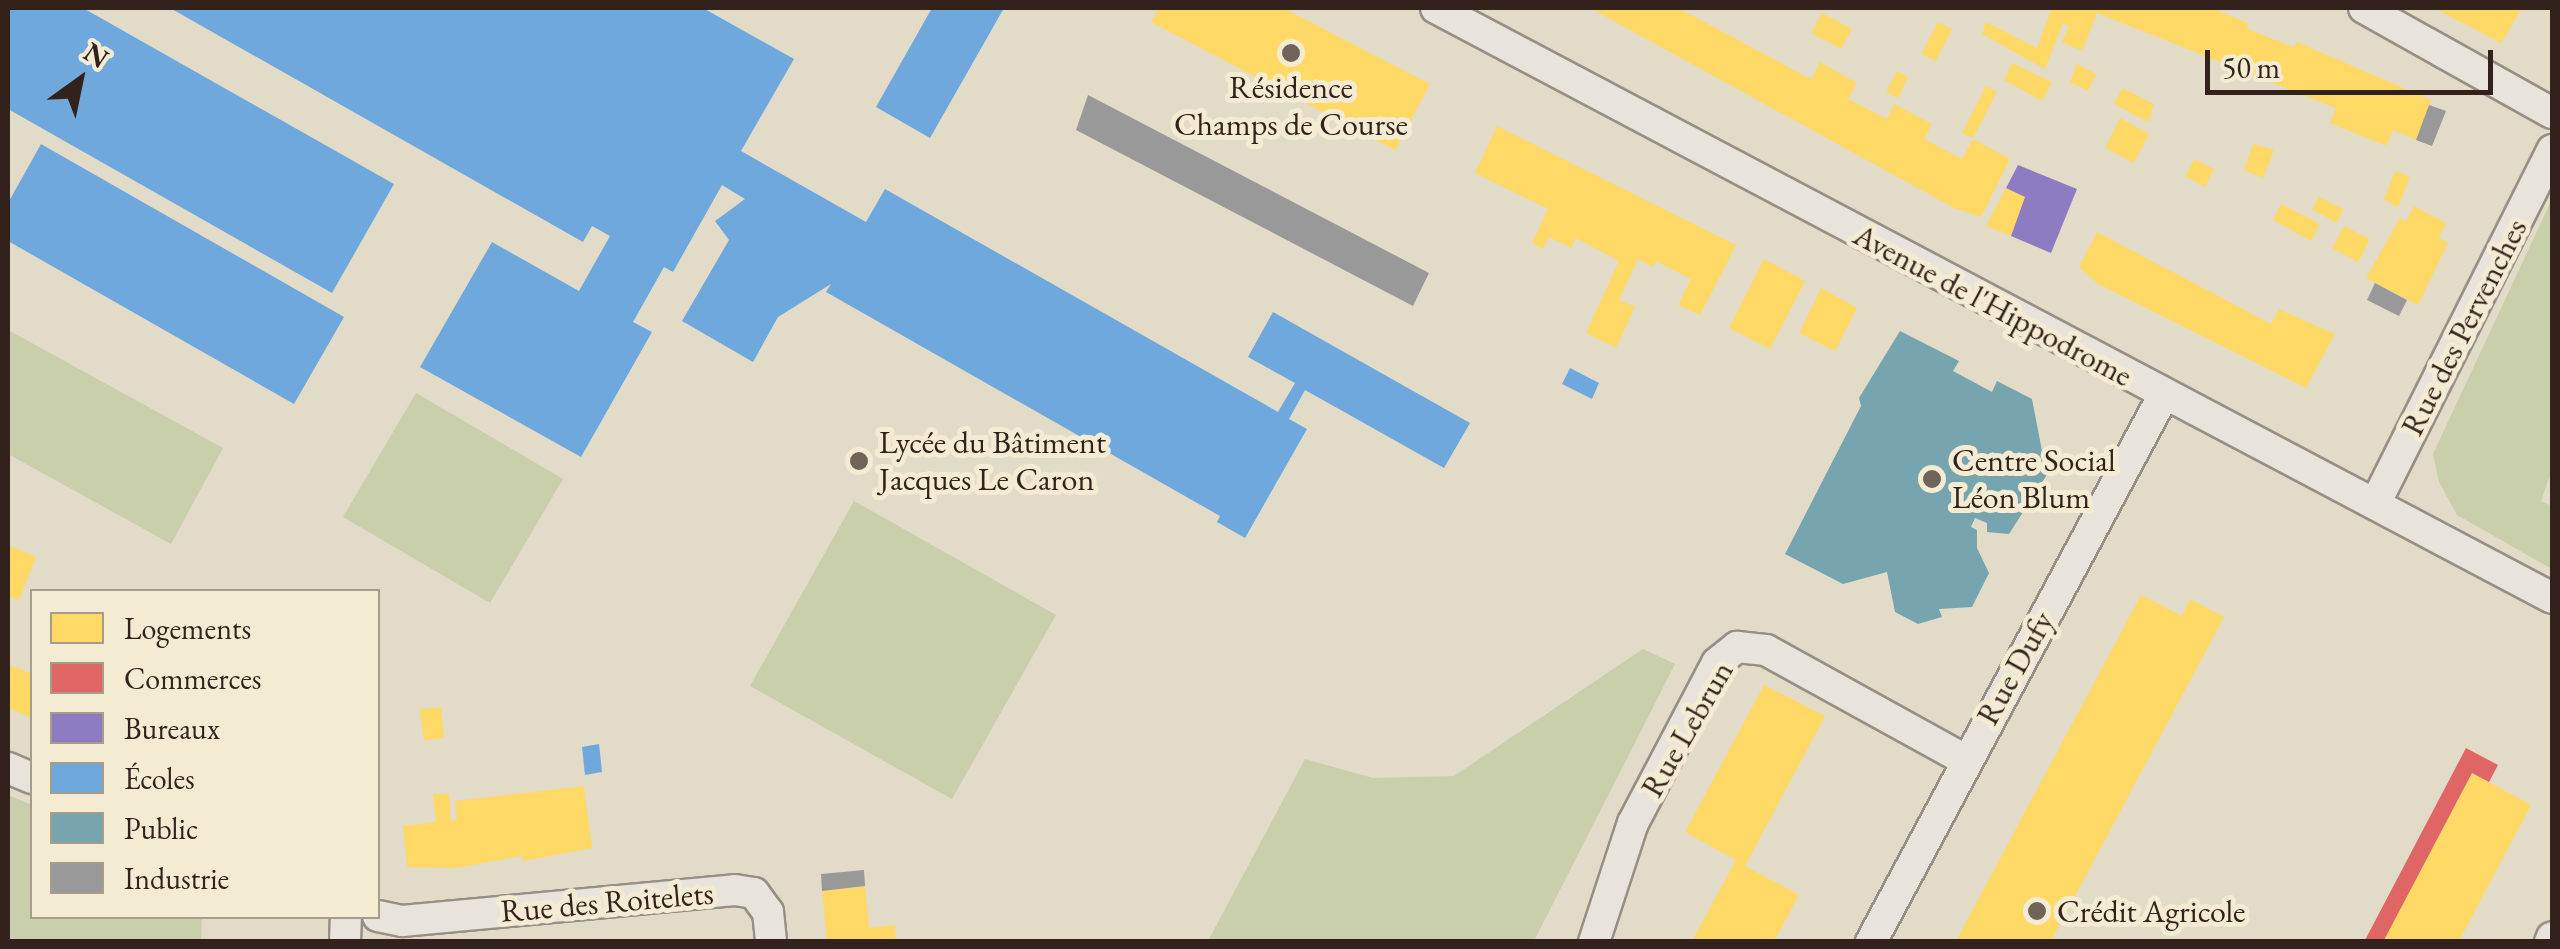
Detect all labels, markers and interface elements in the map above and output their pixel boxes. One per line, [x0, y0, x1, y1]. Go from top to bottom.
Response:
north arrow [30, 30, 130, 130]
scale bar [2210, 30, 2498, 92]
text: N [77, 34, 116, 76]
marker: Résidence Champs de Course [1280, 42, 1302, 64]
text: 50 m [2222, 48, 2280, 87]
place label: Résidence Champs de Course [1174, 69, 1408, 144]
street label: Rue des Pervenches [2393, 212, 2535, 442]
street label: Avenue de l'Hippodrome [1847, 215, 2139, 395]
place label: Lycée du Bâtiment Jacques Le Caron [879, 424, 1106, 499]
place label: Centre Social Léon Blum [1952, 442, 2116, 517]
marker: Lycée du Bâtiment Jacques Le Caron [848, 450, 870, 472]
marker: Centre Social Léon Blum [1921, 468, 1943, 490]
legend [30, 589, 380, 919]
street label: Rue Dufy [1968, 605, 2062, 731]
text: Logements [124, 609, 251, 648]
street label: Rue Lebrun [1633, 654, 1741, 804]
text: Commerces [124, 659, 262, 698]
text: Bureaux [124, 709, 220, 748]
text: Écoles [124, 759, 195, 798]
text: Public [124, 809, 198, 848]
text: Industrie [124, 859, 229, 898]
street label: Rue des Roitelets [499, 874, 715, 930]
place label: Crédit Agricole [2057, 892, 2246, 930]
marker: Crédit Agricole [2026, 900, 2048, 922]

